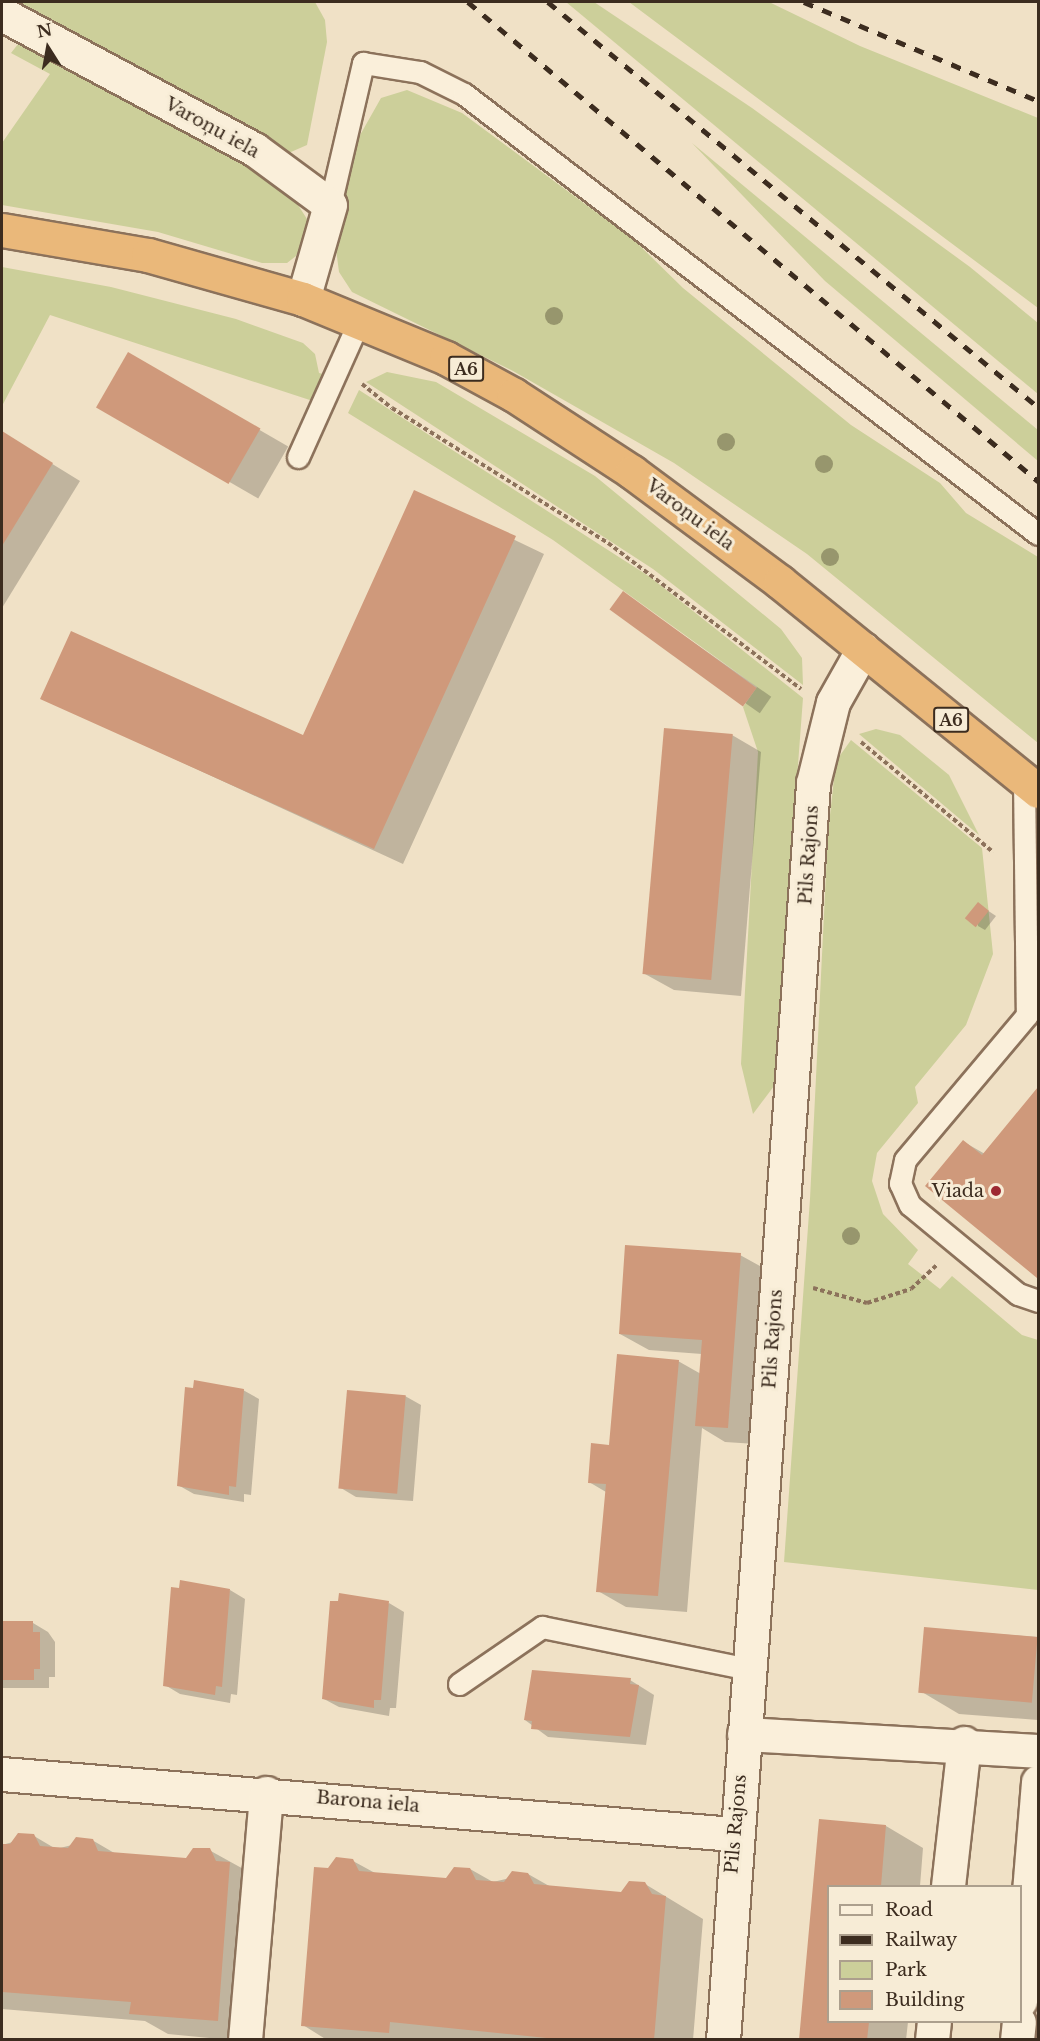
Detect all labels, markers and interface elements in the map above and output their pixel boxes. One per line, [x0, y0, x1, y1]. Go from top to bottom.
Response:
north arrow [18, 18, 78, 78]
text: N [35, 19, 54, 42]
street label: Varoņu iela [161, 93, 263, 163]
road number: A6 [448, 356, 484, 382]
street label: Varoņu iela [642, 475, 738, 555]
road number: A6 [933, 707, 969, 733]
street label: Pils Rajons [795, 805, 823, 905]
place label: Viada [932, 1180, 984, 1202]
marker: Viada [989, 1184, 1003, 1198]
street label: Pils Rajons [759, 1289, 787, 1389]
street label: Pils Rajons [721, 1773, 751, 1875]
street label: Barona iela [315, 1787, 421, 1817]
legend [827, 1885, 1022, 2023]
text: Road [885, 1899, 933, 1921]
text: Railway [885, 1929, 957, 1951]
text: Park [885, 1959, 927, 1981]
text: Building [885, 1989, 964, 2011]

